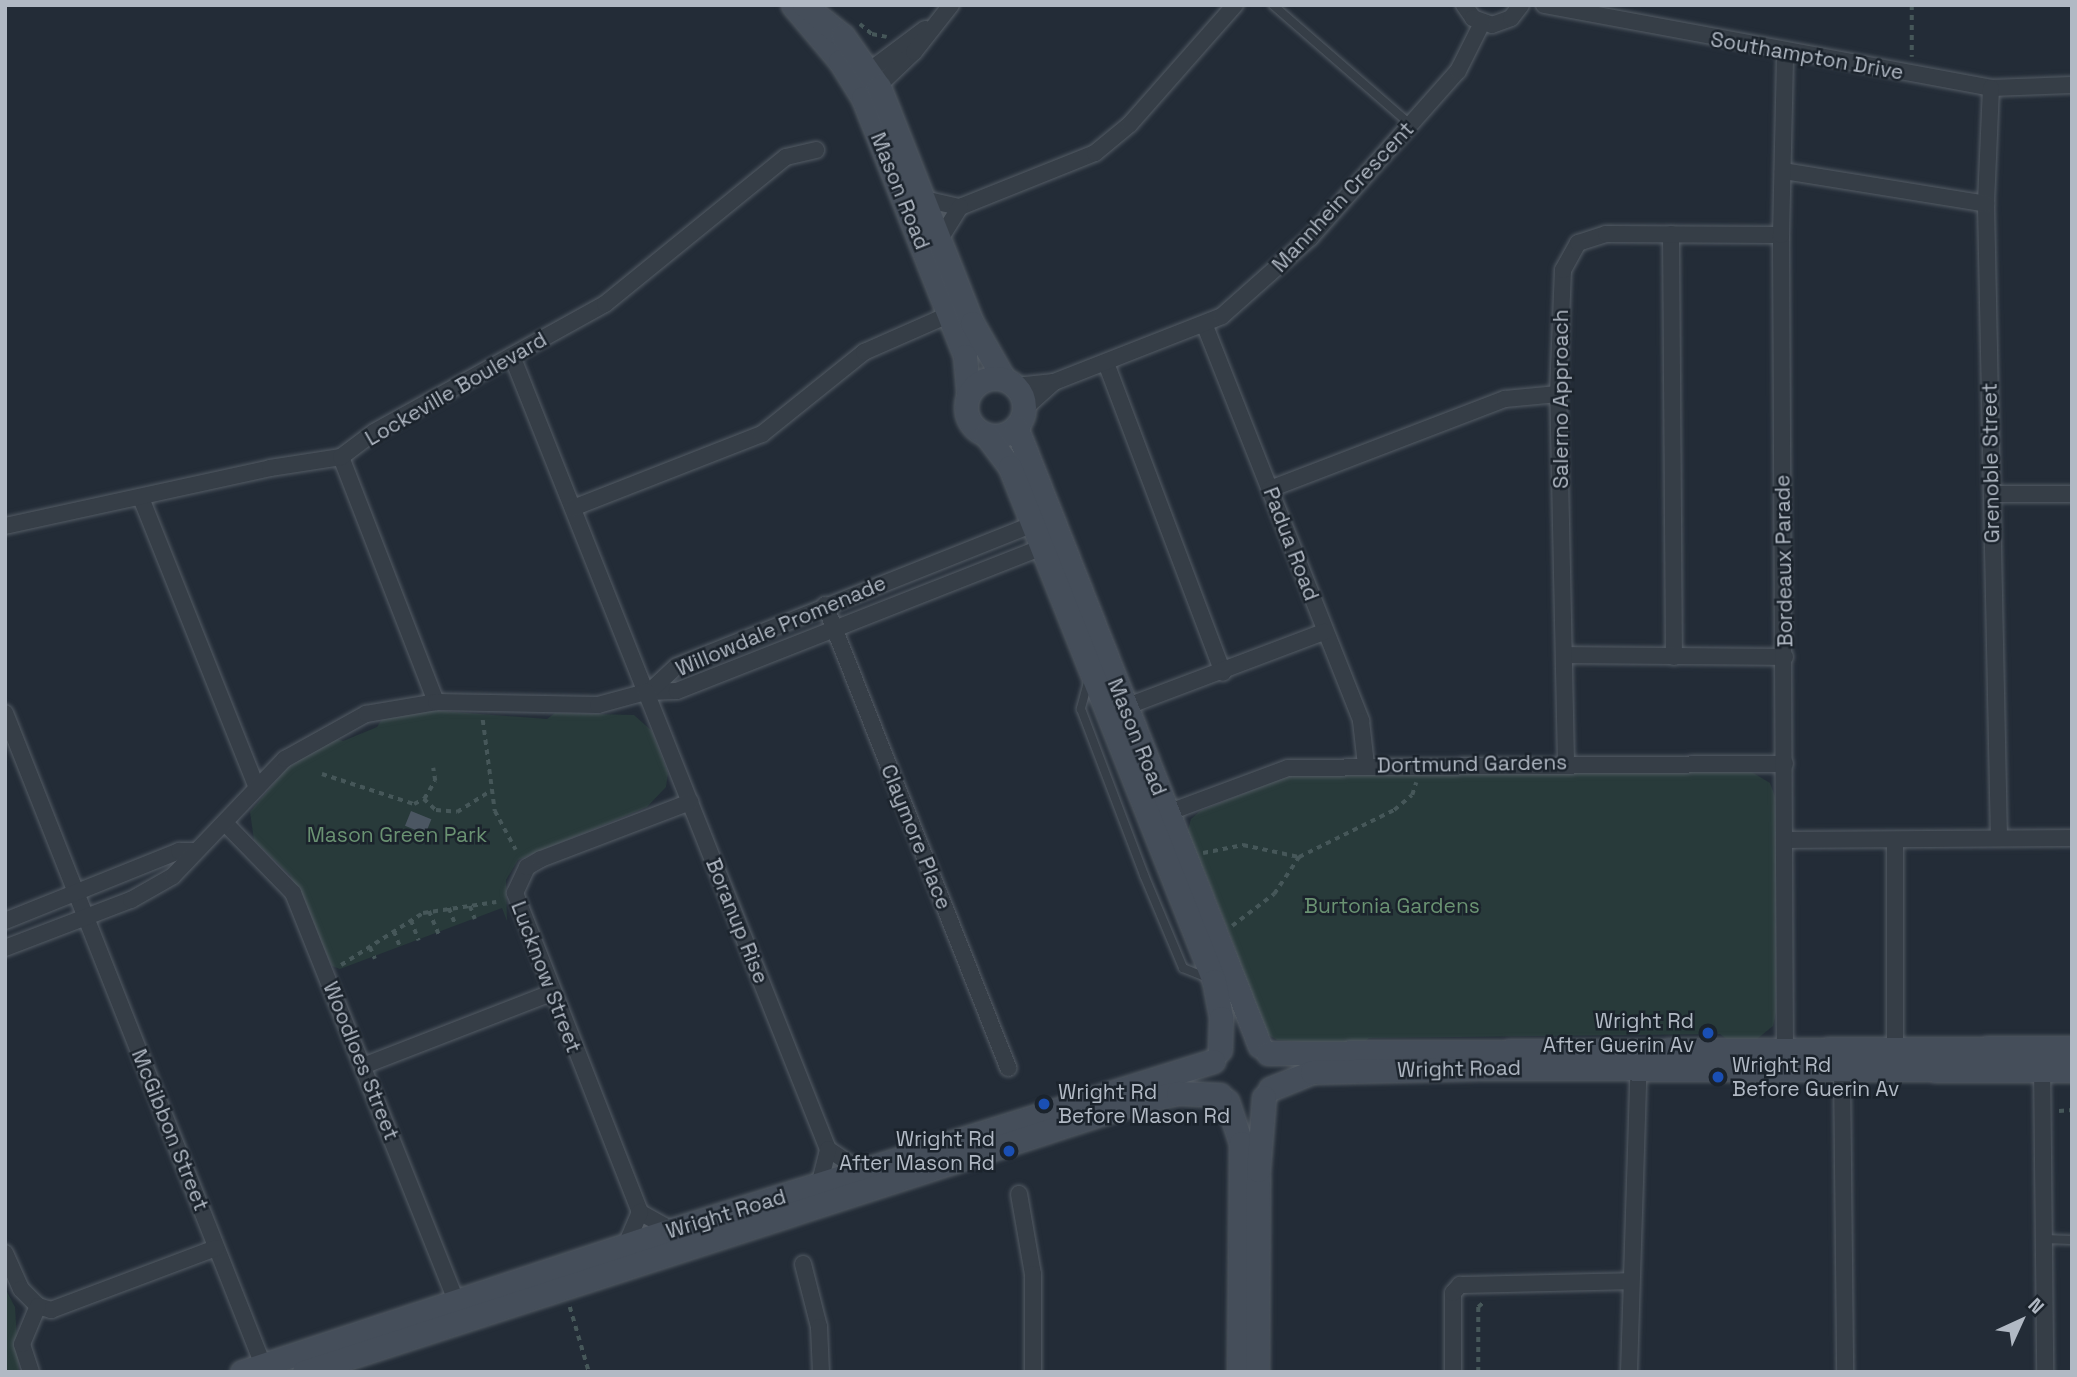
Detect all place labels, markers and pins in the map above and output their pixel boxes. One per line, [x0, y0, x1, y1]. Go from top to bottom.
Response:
place label: Wright Rd After Guerin Av [1543, 1008, 1694, 1058]
marker: Wright Rd After Guerin Av [1700, 1025, 1716, 1041]
place label: Wright Rd Before Guerin Av [1732, 1052, 1900, 1102]
marker: Wright Rd Before Guerin Av [1710, 1069, 1726, 1085]
place label: Wright Rd Before Mason Rd [1058, 1079, 1230, 1129]
marker: Wright Rd Before Mason Rd [1036, 1096, 1052, 1112]
place label: Wright Rd After Mason Rd [839, 1126, 995, 1176]
marker: Wright Rd After Mason Rd [1001, 1143, 1017, 1159]

